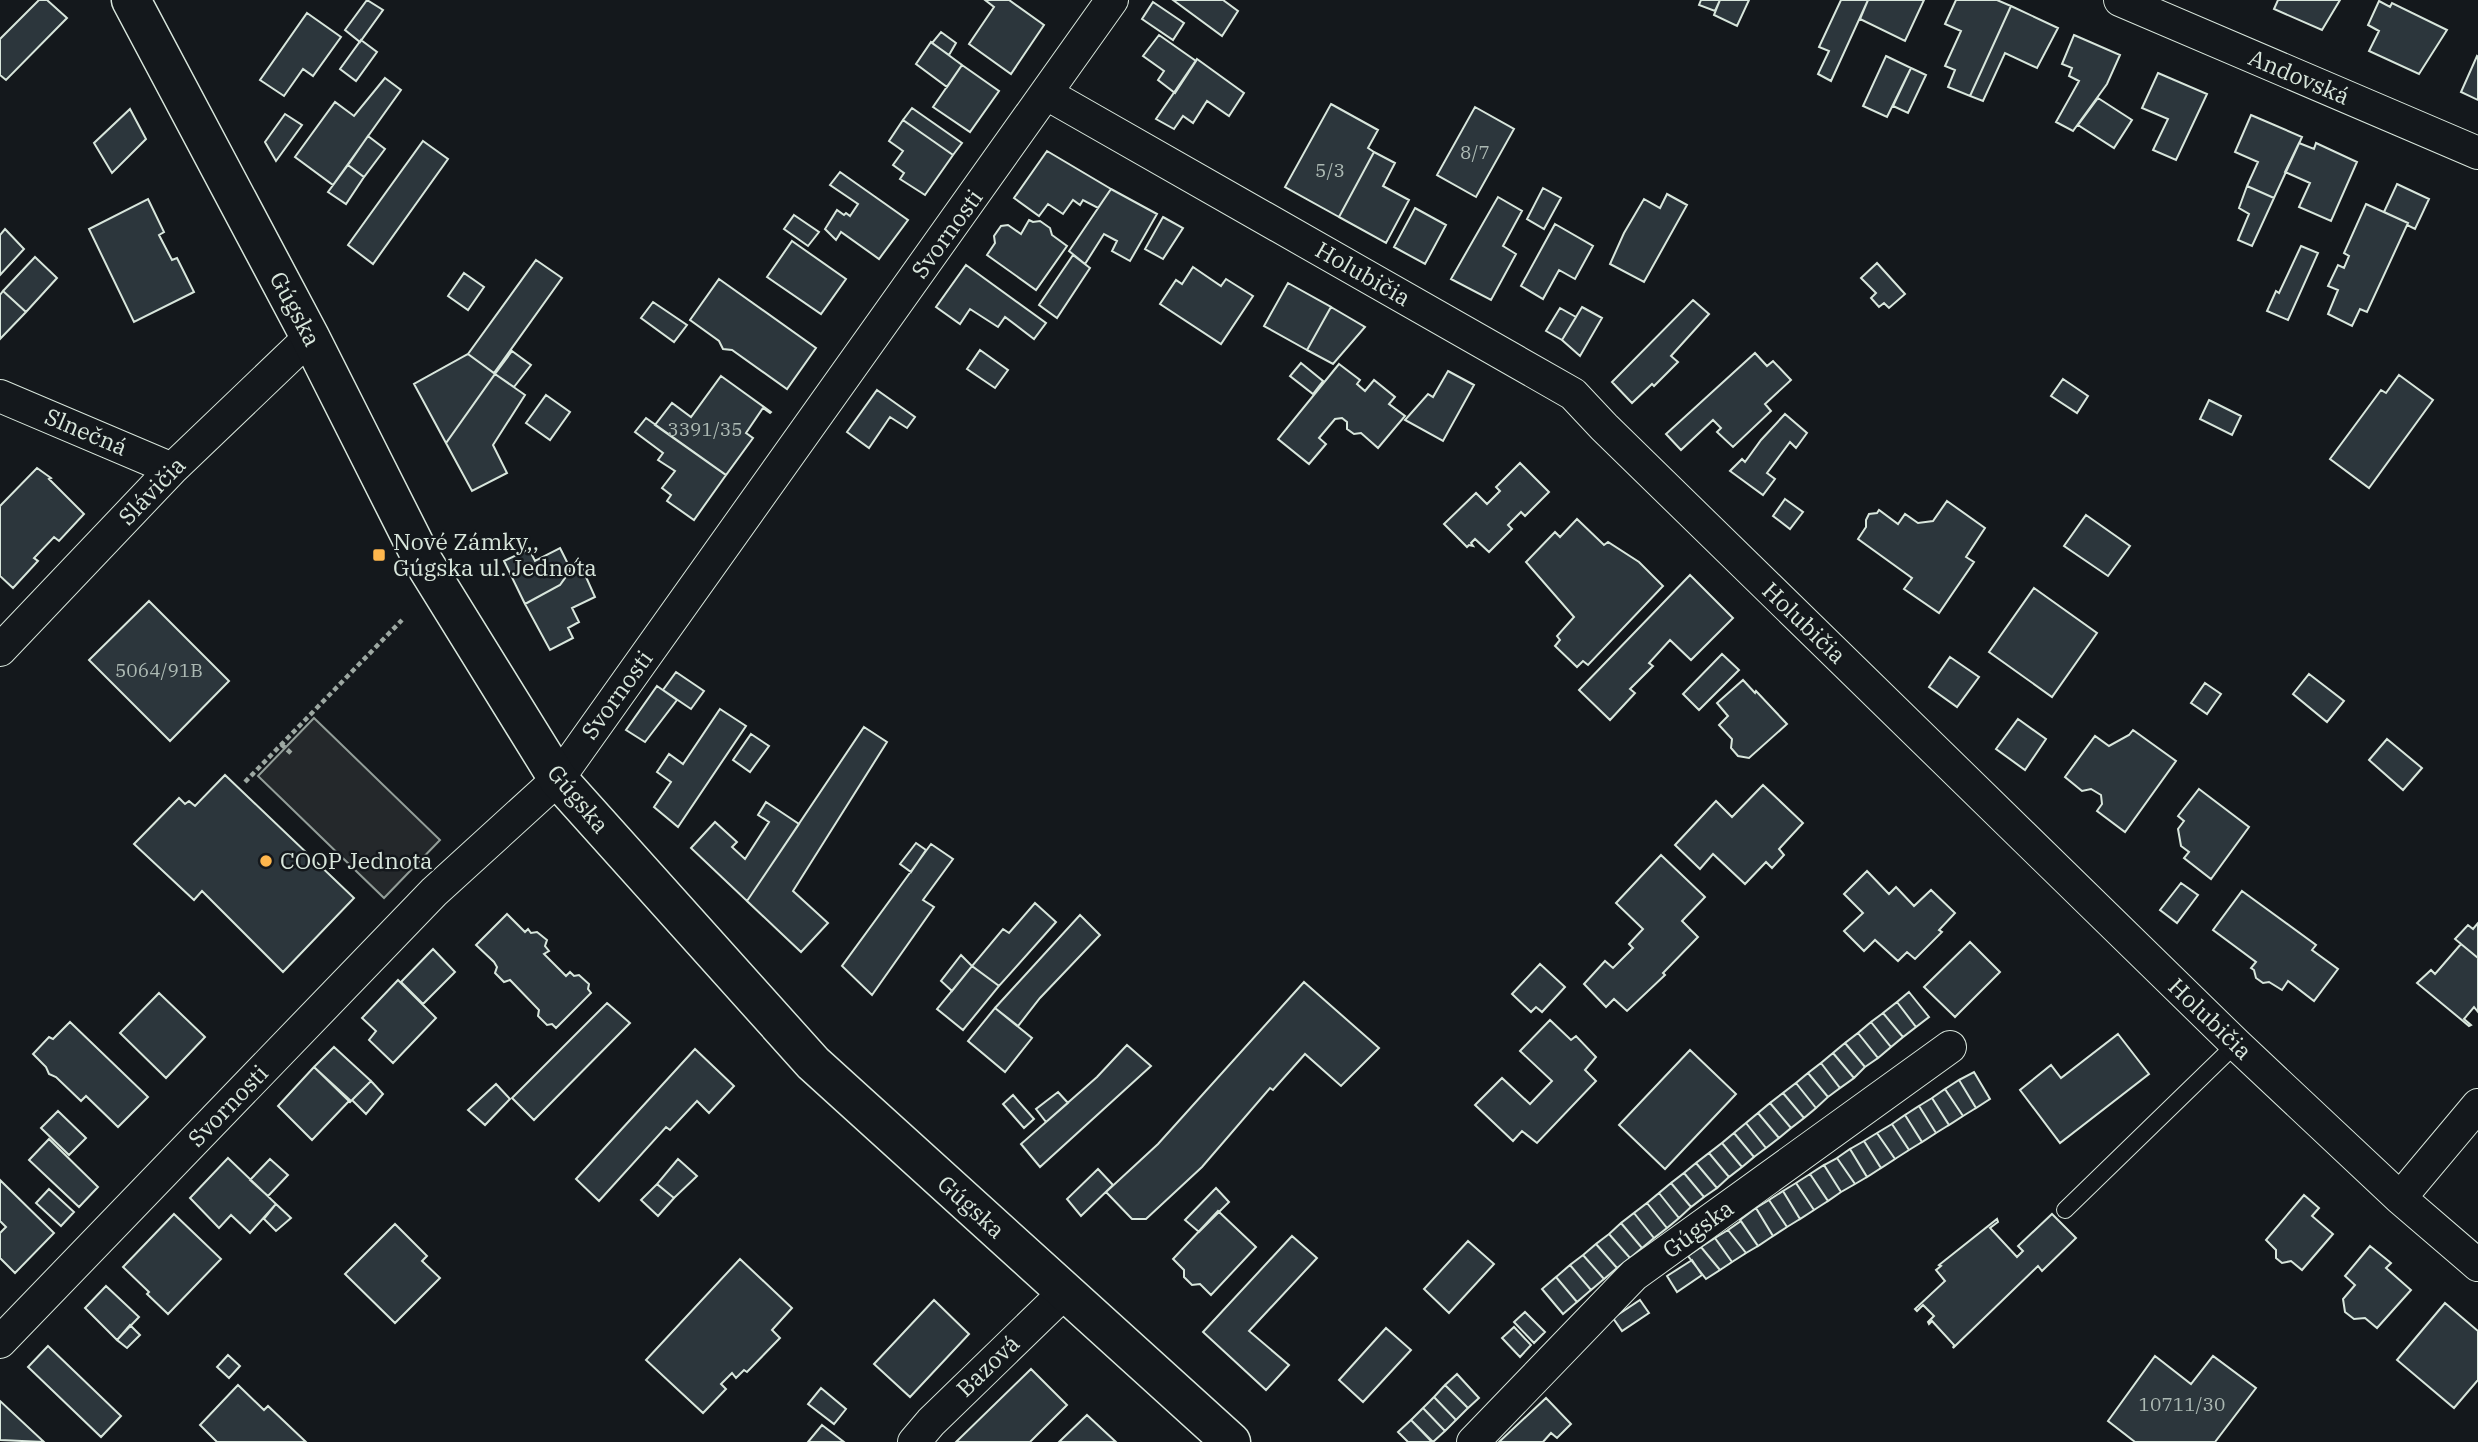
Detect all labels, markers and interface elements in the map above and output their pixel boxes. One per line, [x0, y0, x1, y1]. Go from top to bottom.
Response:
street label: Andovská [2244, 41, 2354, 111]
house number: 8/7 [1460, 140, 1490, 164]
house number: 5/3 [1315, 158, 1345, 182]
street label: Svornosti [904, 183, 989, 284]
street label: Holubičia [1311, 234, 1416, 312]
street label: Gúgska [264, 266, 328, 351]
street label: Slnečná [41, 400, 132, 462]
house number: 3391/35 [667, 417, 743, 441]
street label: Slávičia [111, 450, 191, 531]
place label: Nové Zámky,, Gúgska ul. Jednota [393, 526, 597, 582]
marker: Nové Zámky,, Gúgska ul. Jednota [371, 547, 387, 563]
street label: Holubičia [1757, 575, 1853, 670]
street label: Svornosti [574, 644, 659, 745]
house number: 5064/91B [115, 658, 203, 682]
street label: Gúgska [541, 758, 616, 839]
place label: COOP Jednota [280, 845, 433, 875]
marker: COOP Jednota [258, 853, 274, 869]
street label: Holubičia [2163, 971, 2259, 1066]
street label: Svornosti [181, 1058, 274, 1153]
street label: Gúgska [932, 1168, 1012, 1244]
street label: Gúgska [1656, 1192, 1739, 1264]
street label: Bazová [949, 1328, 1025, 1403]
house number: 10711/30 [2139, 1392, 2225, 1416]

